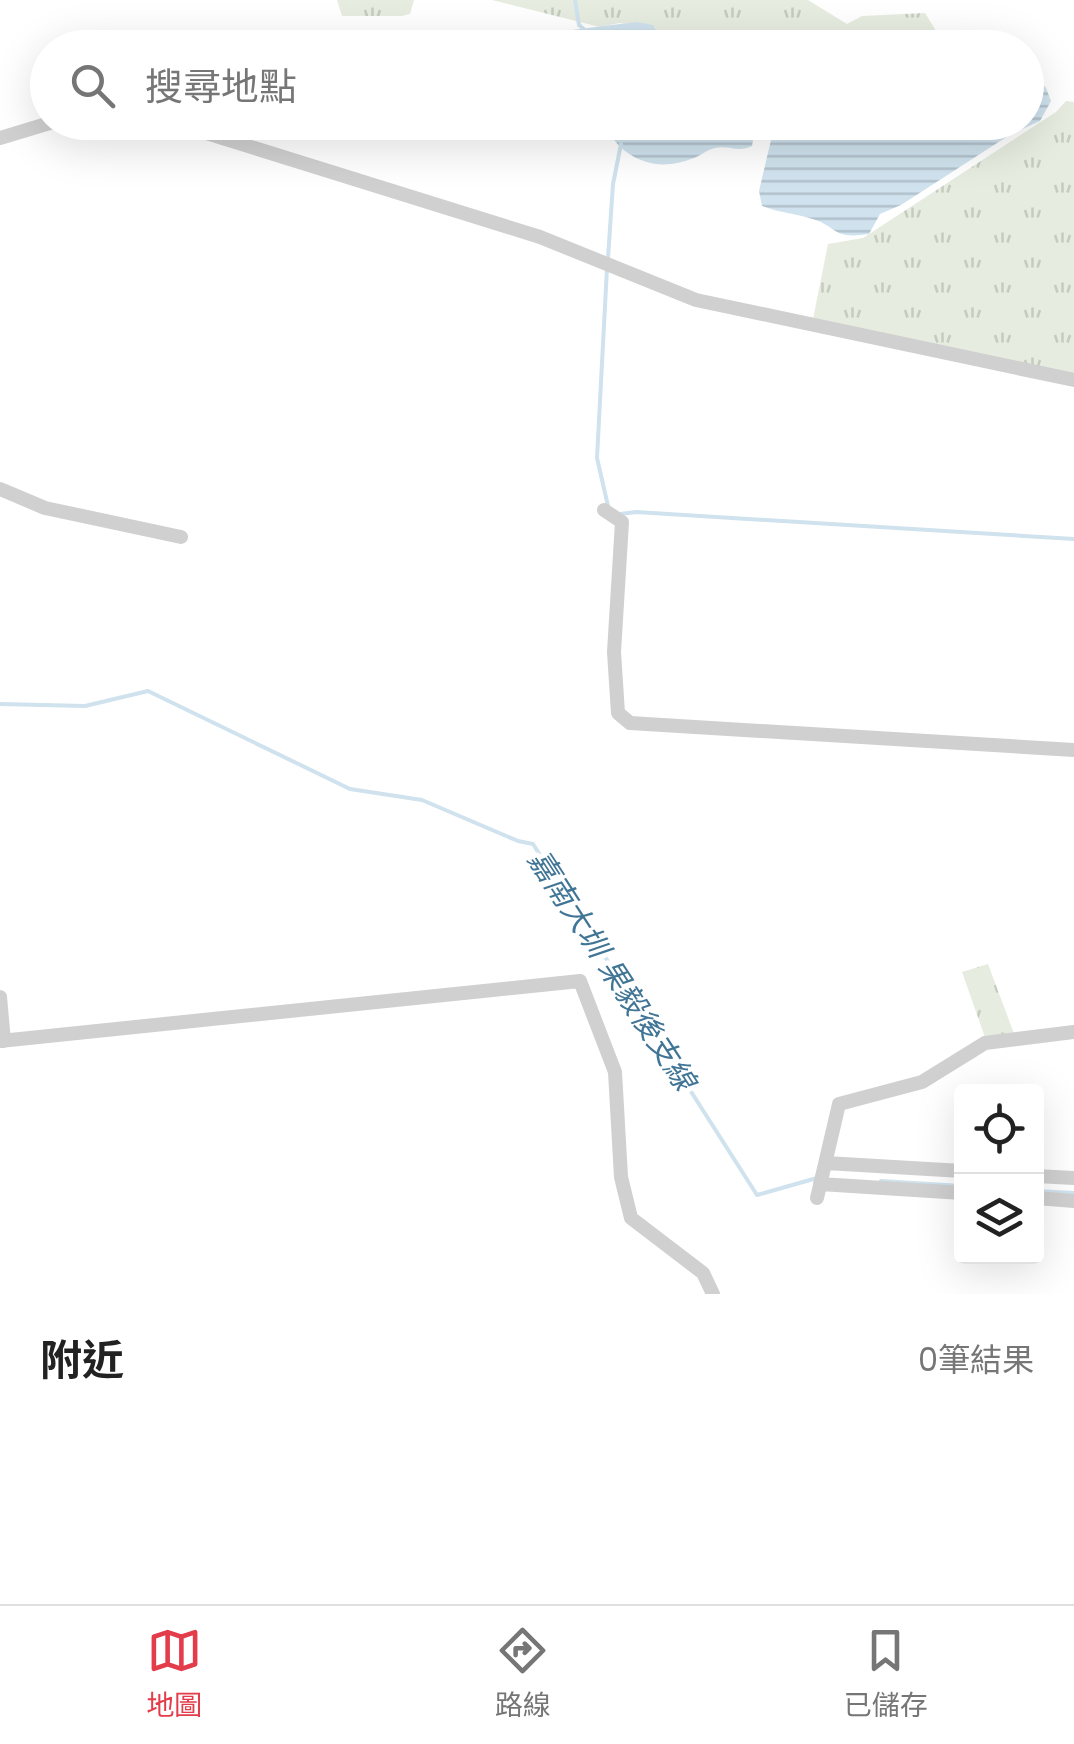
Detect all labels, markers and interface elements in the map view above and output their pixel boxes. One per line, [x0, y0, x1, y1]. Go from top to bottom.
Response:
search box [30, 30, 1044, 140]
icon: search [65, 58, 120, 113]
text: 搜尋地點 [145, 60, 297, 113]
water label: 嘉南大圳 果毅後支線 [518, 841, 708, 1101]
map controls [954, 1084, 1044, 1264]
button: locate [954, 1084, 1044, 1174]
button: layers [954, 1174, 1044, 1264]
text: 附近 [40, 1331, 124, 1390]
text: 0筆結果 [918, 1337, 1034, 1382]
tab: 地圖 [146, 1623, 202, 1727]
tab: 路線 [495, 1623, 551, 1727]
tab: 已儲存 [844, 1623, 928, 1727]

